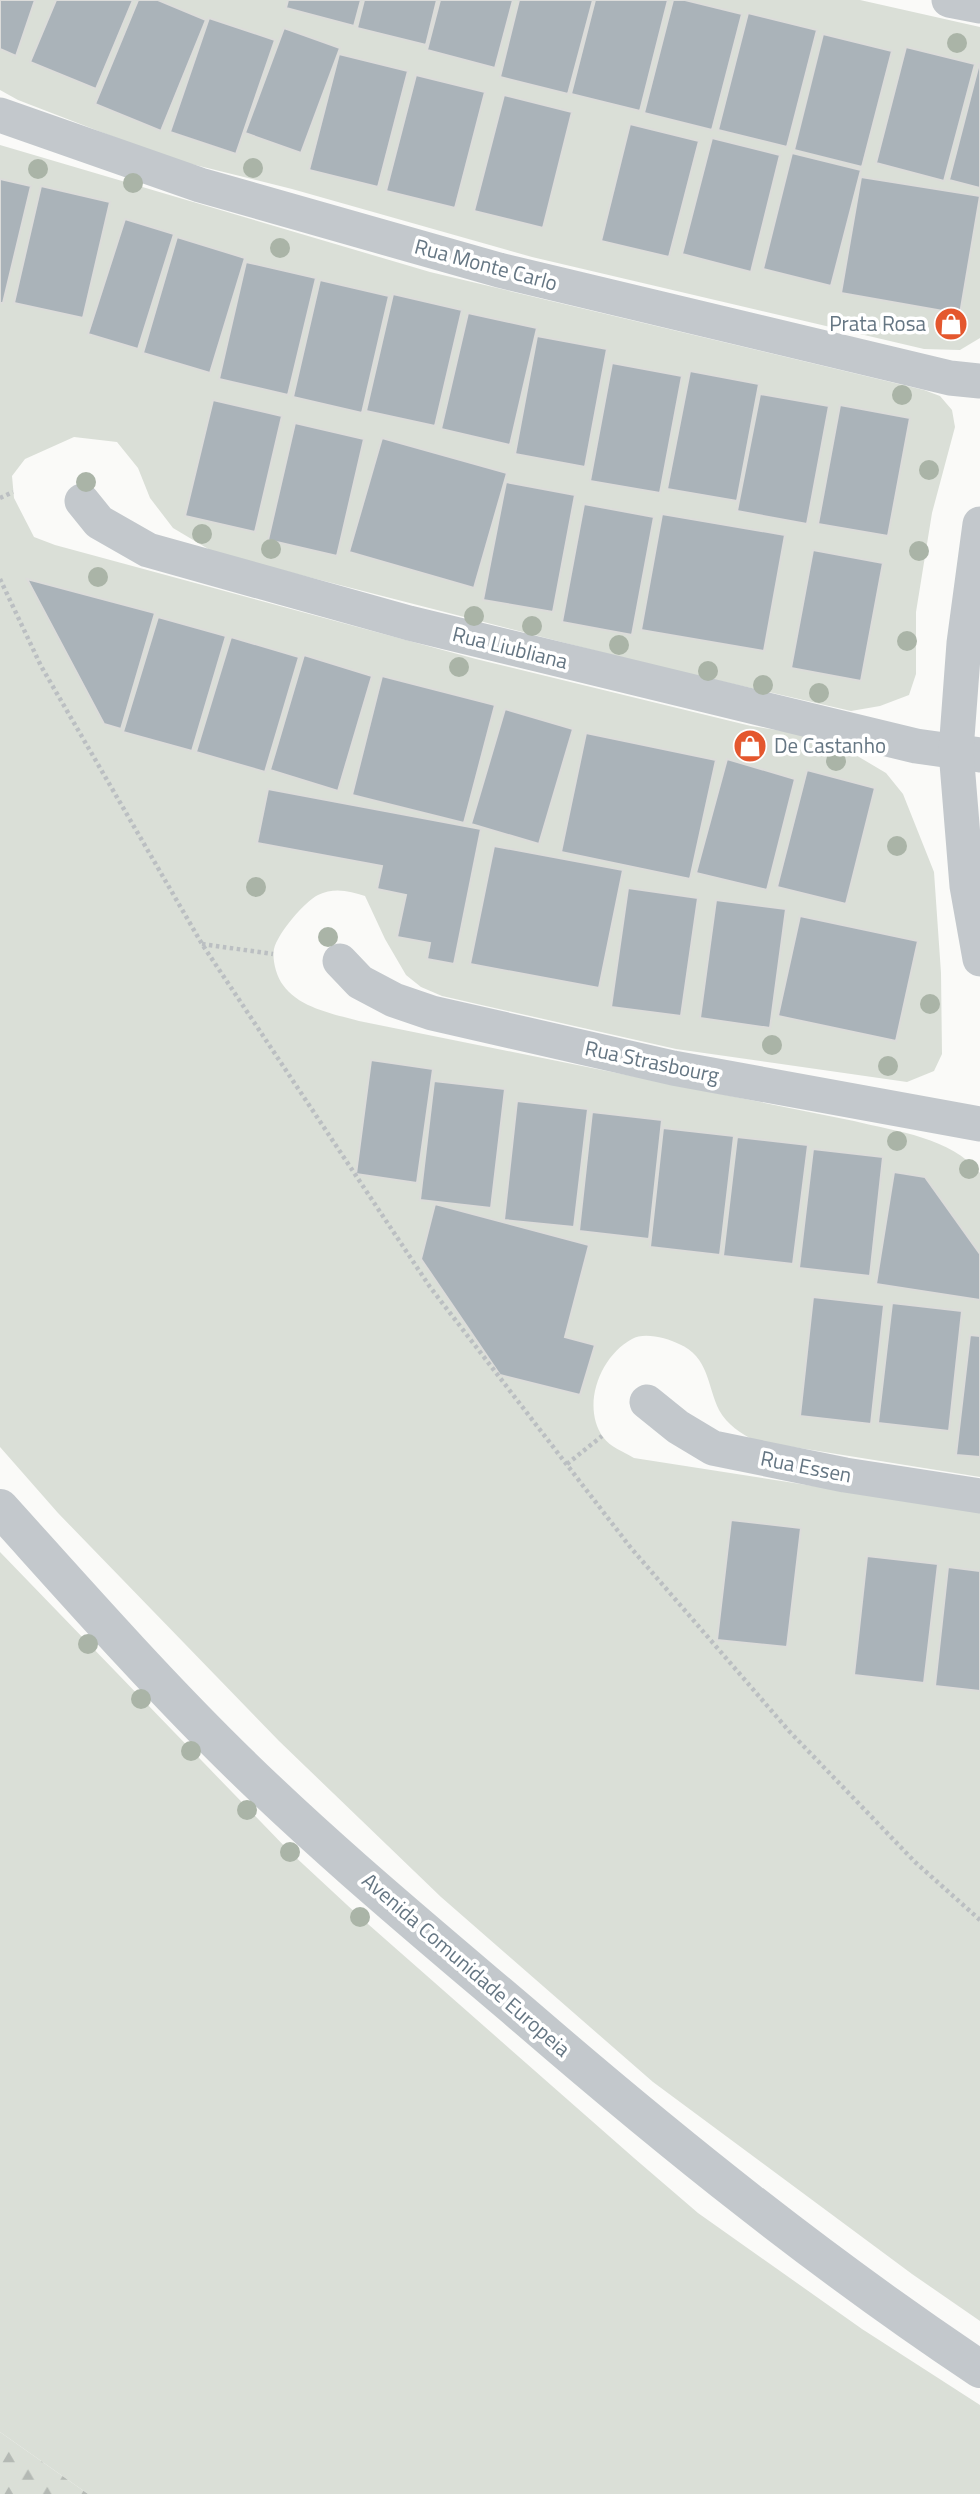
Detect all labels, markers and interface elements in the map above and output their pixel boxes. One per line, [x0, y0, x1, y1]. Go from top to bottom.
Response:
street label: Rua Monte Carlo [411, 230, 561, 298]
shop icon: Prata Rosa [932, 305, 970, 343]
place label: Prata Rosa [829, 307, 926, 339]
street label: Rua Liubliana [449, 617, 572, 677]
shop icon: De Castanho [731, 727, 769, 765]
place label: De Castanho [774, 729, 886, 761]
street label: Rua Strasbourg [582, 1031, 722, 1091]
street label: Rua Essen [758, 1442, 854, 1491]
street label: Avenida Comunidade Europeia [355, 1865, 578, 2064]

